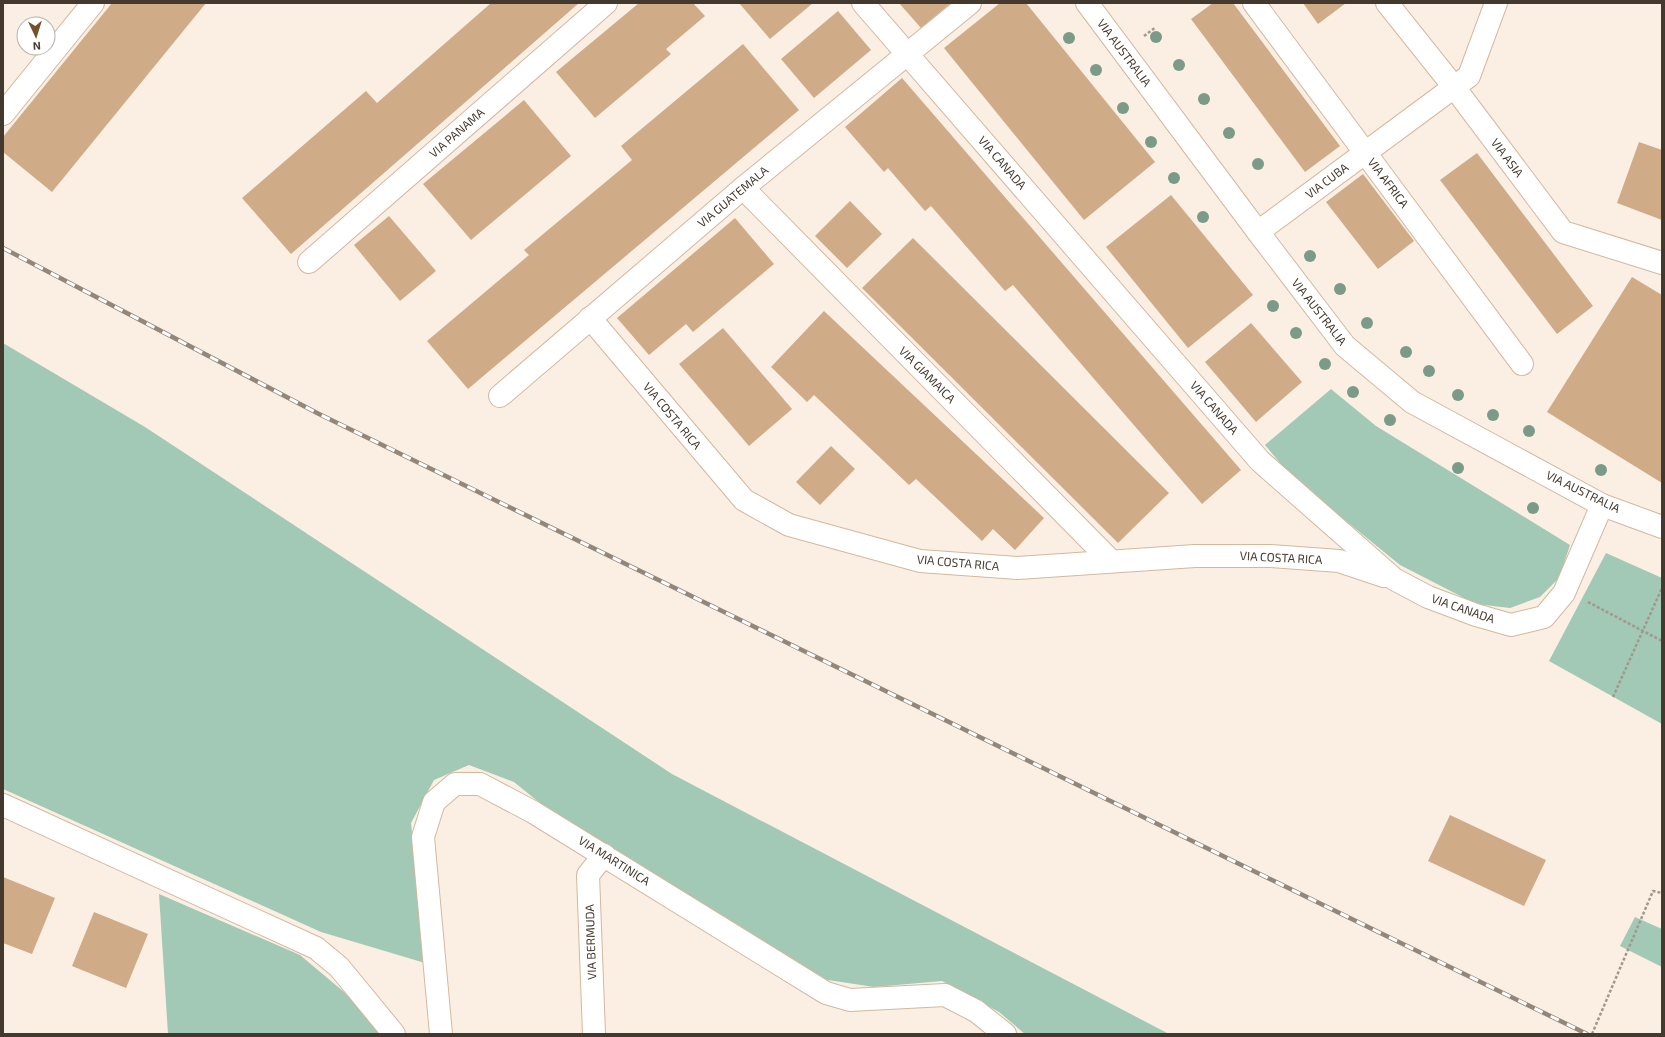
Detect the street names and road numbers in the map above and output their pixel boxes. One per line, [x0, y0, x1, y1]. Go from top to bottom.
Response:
street label: VIA AUSTRALIA [1095, 16, 1155, 89]
street label: VIA PANAMA [426, 104, 487, 160]
street label: VIA CANADA [976, 133, 1030, 192]
street label: VIA ASIA [1489, 135, 1527, 180]
street label: VIA AFRICA [1366, 155, 1412, 211]
street label: VIA CUBA [1302, 159, 1351, 201]
street label: VIA GUATEMALA [694, 162, 771, 230]
street label: VIA AUSTRALIA [1289, 275, 1350, 348]
street label: VIA GIAMAICA [897, 343, 959, 406]
street label: VIA CANADA [1188, 378, 1242, 437]
street label: VIA COSTA RICA [641, 379, 705, 452]
street label: VIA AUSTRALIA [1544, 467, 1623, 515]
street label: VIA COSTA RICA [1239, 548, 1323, 566]
street label: VIA COSTA RICA [916, 551, 1000, 573]
street label: VIA CANADA [1430, 591, 1497, 626]
street label: VIA MARTINICA [576, 833, 653, 888]
street label: VIA BERMUDA [582, 903, 598, 980]

